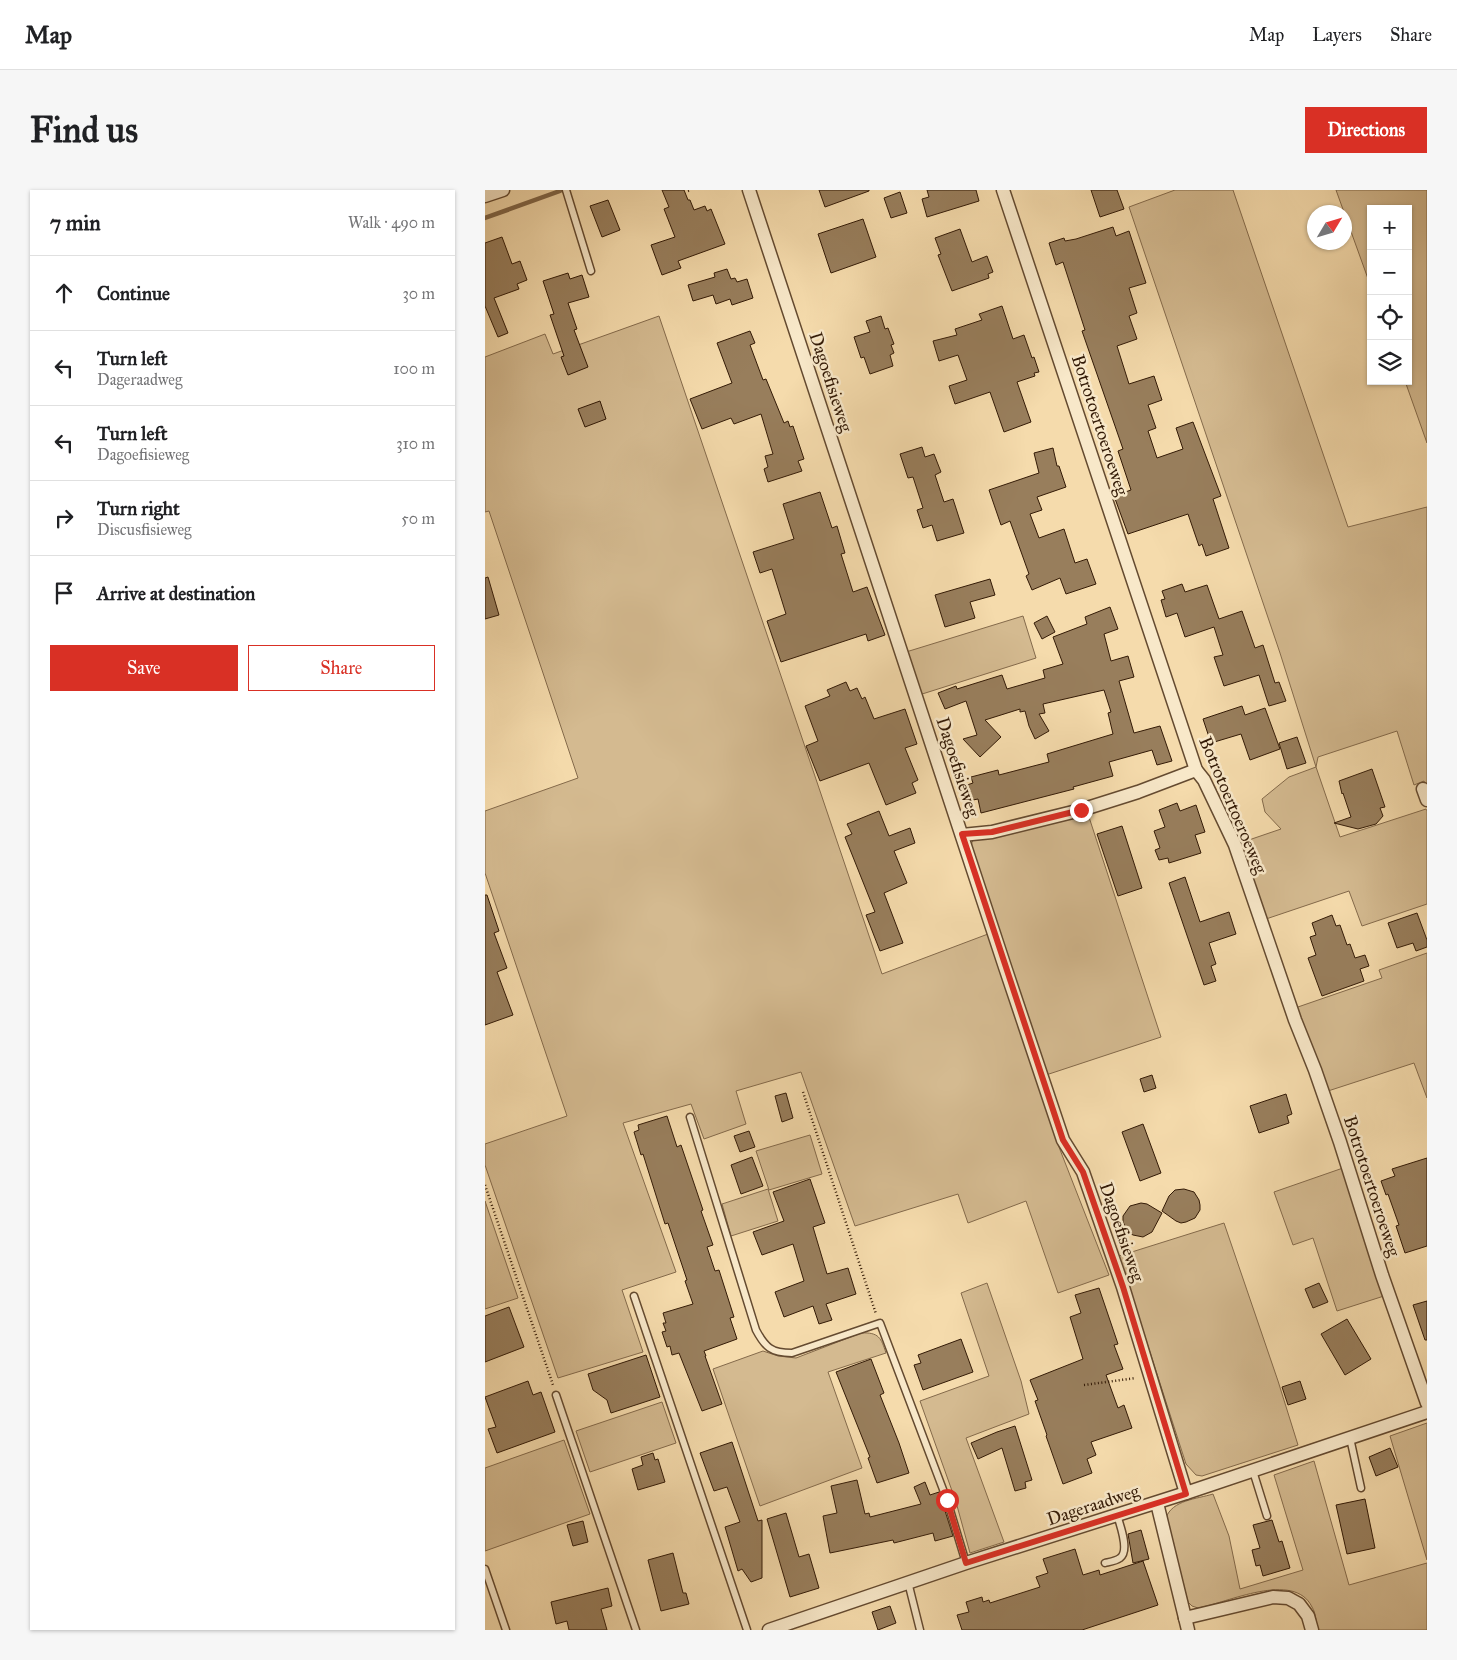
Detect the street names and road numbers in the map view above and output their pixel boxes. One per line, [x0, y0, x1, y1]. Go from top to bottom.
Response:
street label: Dagoefisieweg [804, 329, 858, 436]
street label: Botrotoertoeroeweg [1066, 352, 1133, 499]
street label: Dagoefisieweg [931, 714, 985, 821]
street label: Botrotoertoeroeweg [1193, 733, 1272, 878]
street label: Botrotoertoeroeweg [1338, 1113, 1405, 1260]
street label: Dagoefisieweg [1094, 1179, 1149, 1286]
street label: Dageraadweg [1044, 1479, 1143, 1531]

